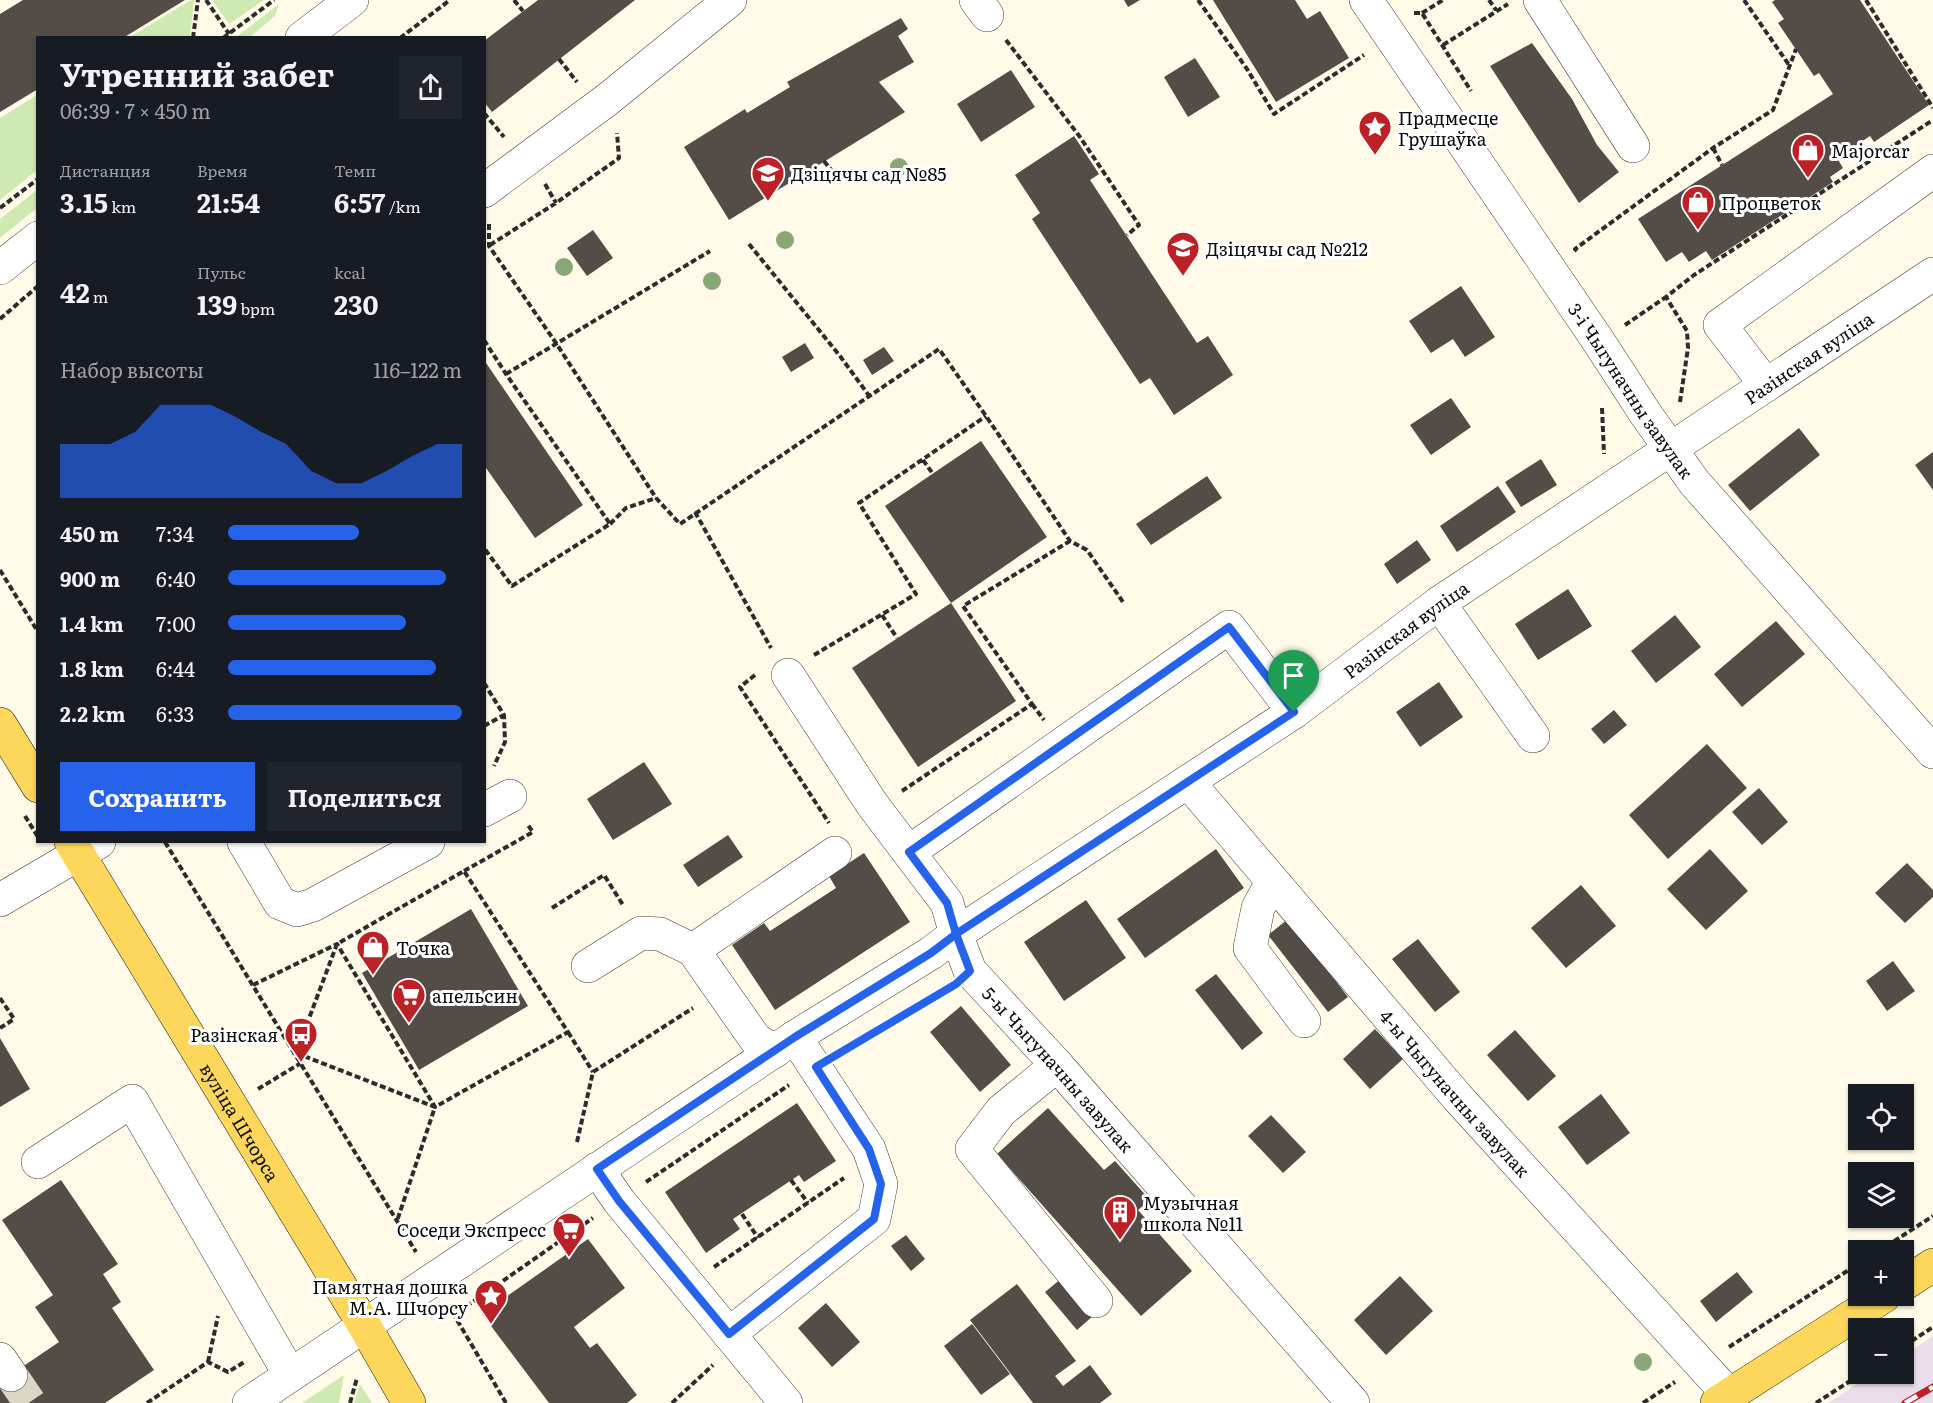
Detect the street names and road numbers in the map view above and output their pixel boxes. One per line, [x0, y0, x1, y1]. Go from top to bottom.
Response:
street label: 3-і Чыгуначны завулак [1562, 297, 1701, 484]
street label: Разінская вуліца [1738, 304, 1878, 410]
street label: Разінская вуліца [1337, 573, 1474, 684]
street label: 5-ы Чыгуначны завулак [977, 980, 1141, 1158]
street label: 4-ы Чыгуначны завулак [1374, 1003, 1537, 1183]
street label: вуліца Шчорса [194, 1057, 287, 1186]

